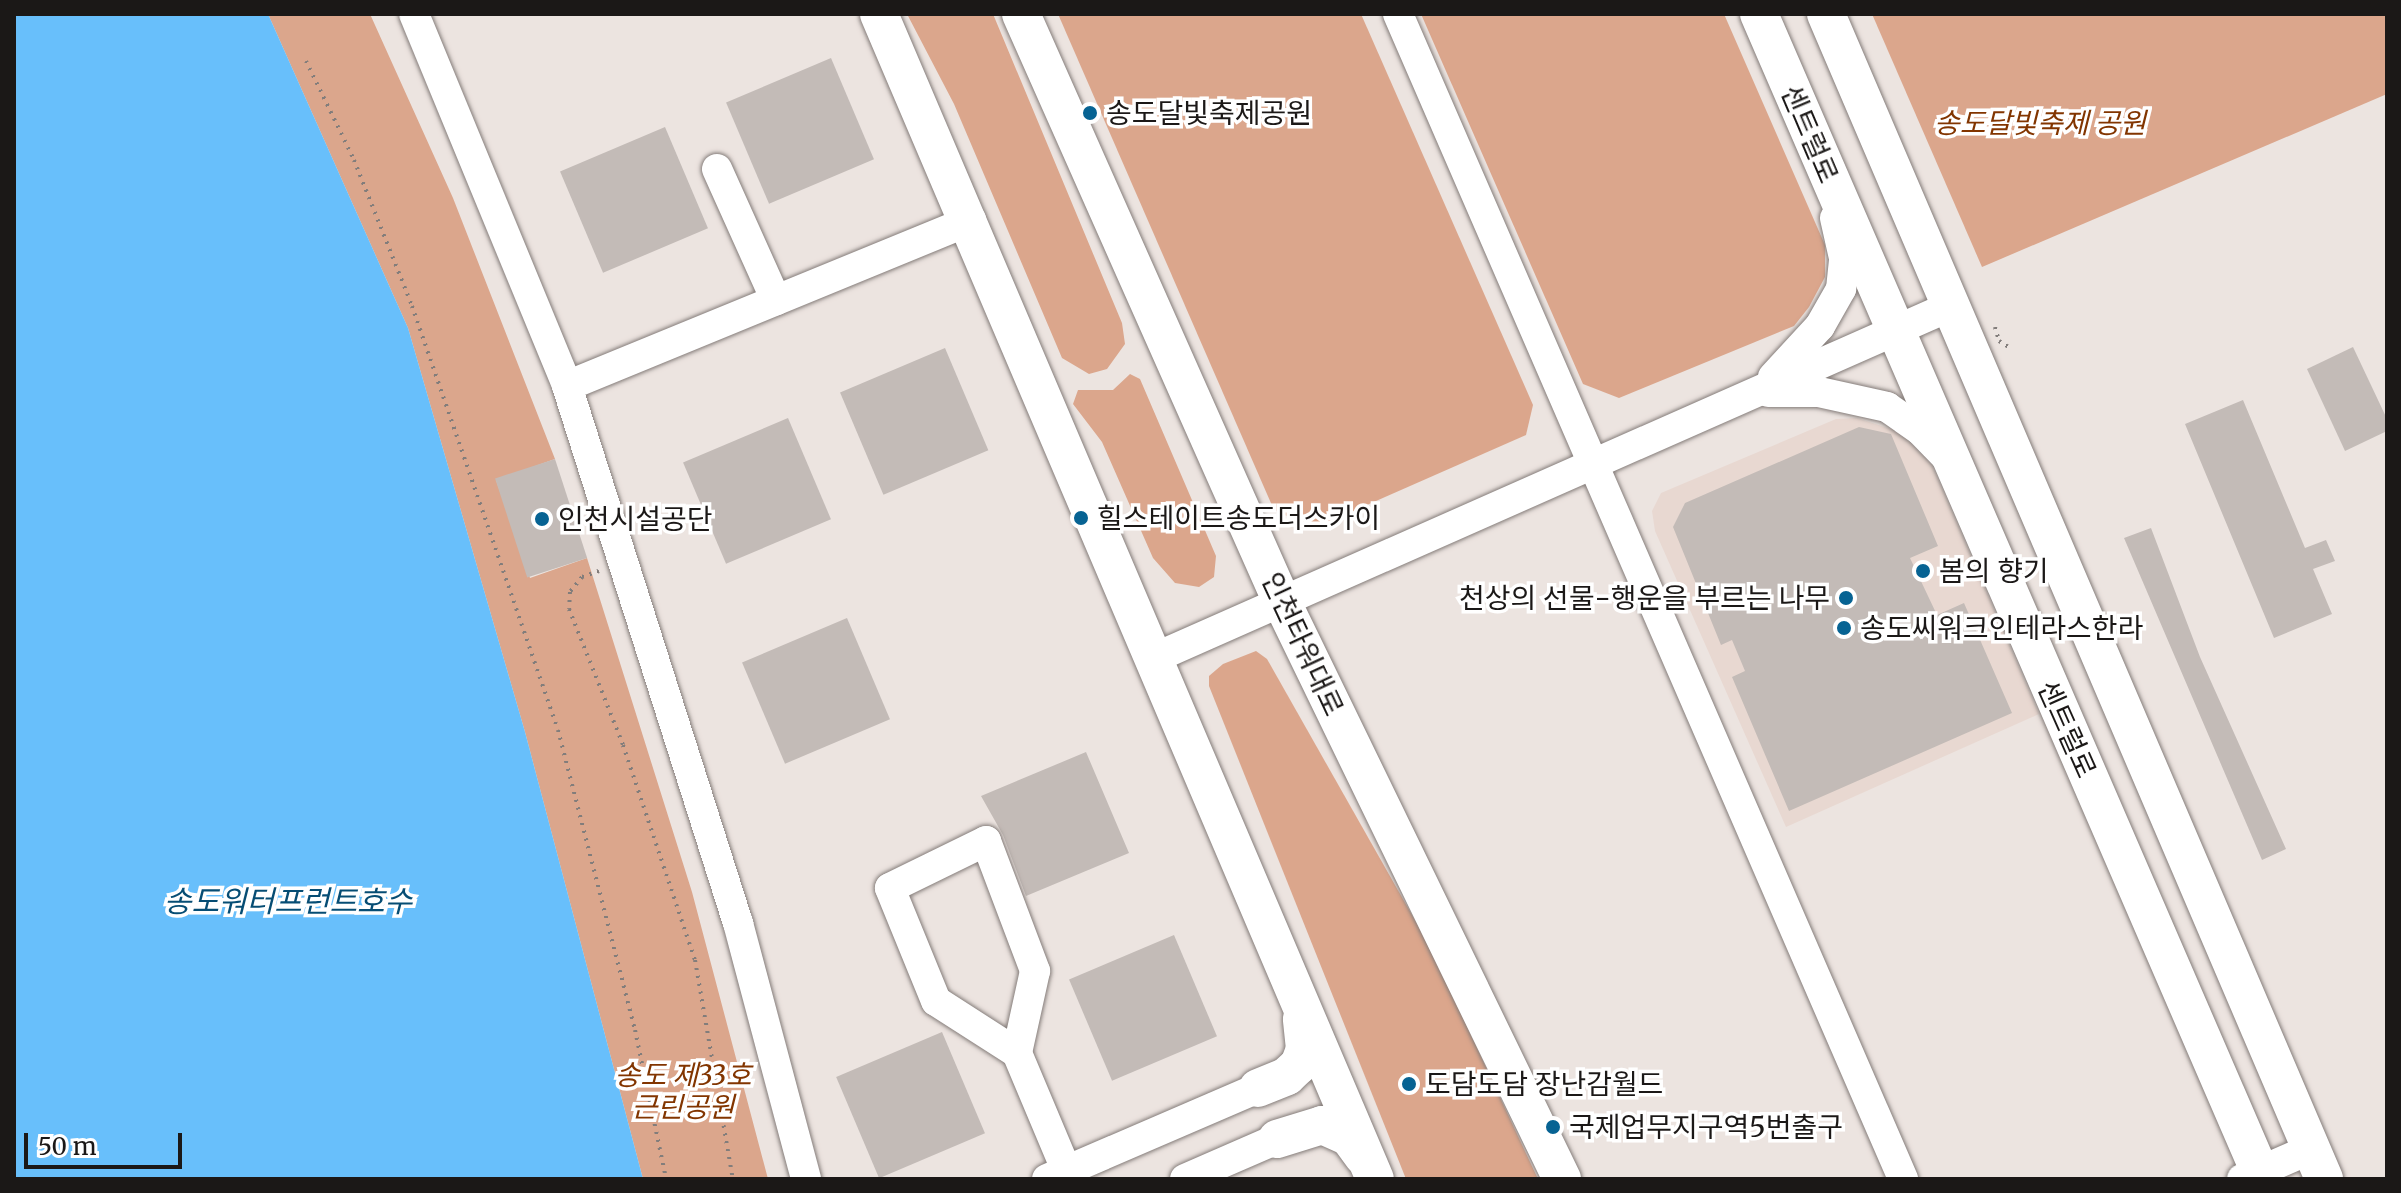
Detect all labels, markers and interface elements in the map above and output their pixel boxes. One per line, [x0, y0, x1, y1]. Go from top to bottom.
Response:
street label: 센트럴로 [1774, 80, 1846, 188]
place label: 송도달빛축제공원 [1106, 96, 1312, 130]
marker: 송도달빛축제공원 [1081, 104, 1099, 122]
park label: 송도달빛축제 공원 [1934, 106, 2146, 140]
place label: 힐스테이트송도더스카이 [1097, 501, 1380, 535]
place label: 인천시설공단 [558, 502, 713, 536]
marker: 힐스테이트송도더스카이 [1072, 509, 1090, 527]
marker: 인천시설공단 [533, 510, 551, 528]
place label: 봄의 향기 [1939, 554, 2049, 588]
marker: 봄의 향기 [1914, 562, 1932, 580]
street label: 인천타워대로 [1255, 567, 1351, 721]
place label: 천상의 선물-행운을 부르는 나무 [1459, 581, 1830, 615]
marker: 천상의 선물-행운을 부르는 나무 [1837, 589, 1855, 607]
place label: 송도씨워크인테라스한라 [1860, 611, 2143, 645]
marker: 송도씨워크인테라스한라 [1835, 619, 1853, 637]
street label: 센트럴로 [2031, 675, 2103, 783]
water label: 송도워터프런트호수 [164, 883, 412, 919]
park label: 송도 제33호 근린공원 [614, 1058, 752, 1124]
place label: 도담도담 장난감월드 [1425, 1067, 1663, 1101]
marker: 도담도담 장난감월드 [1400, 1075, 1418, 1093]
place label: 국제업무지구역5번출구 [1569, 1110, 1843, 1144]
scale bar [28, 1117, 186, 1167]
marker: 국제업무지구역5번출구 [1544, 1118, 1562, 1136]
text: 50 m [38, 1131, 97, 1162]

